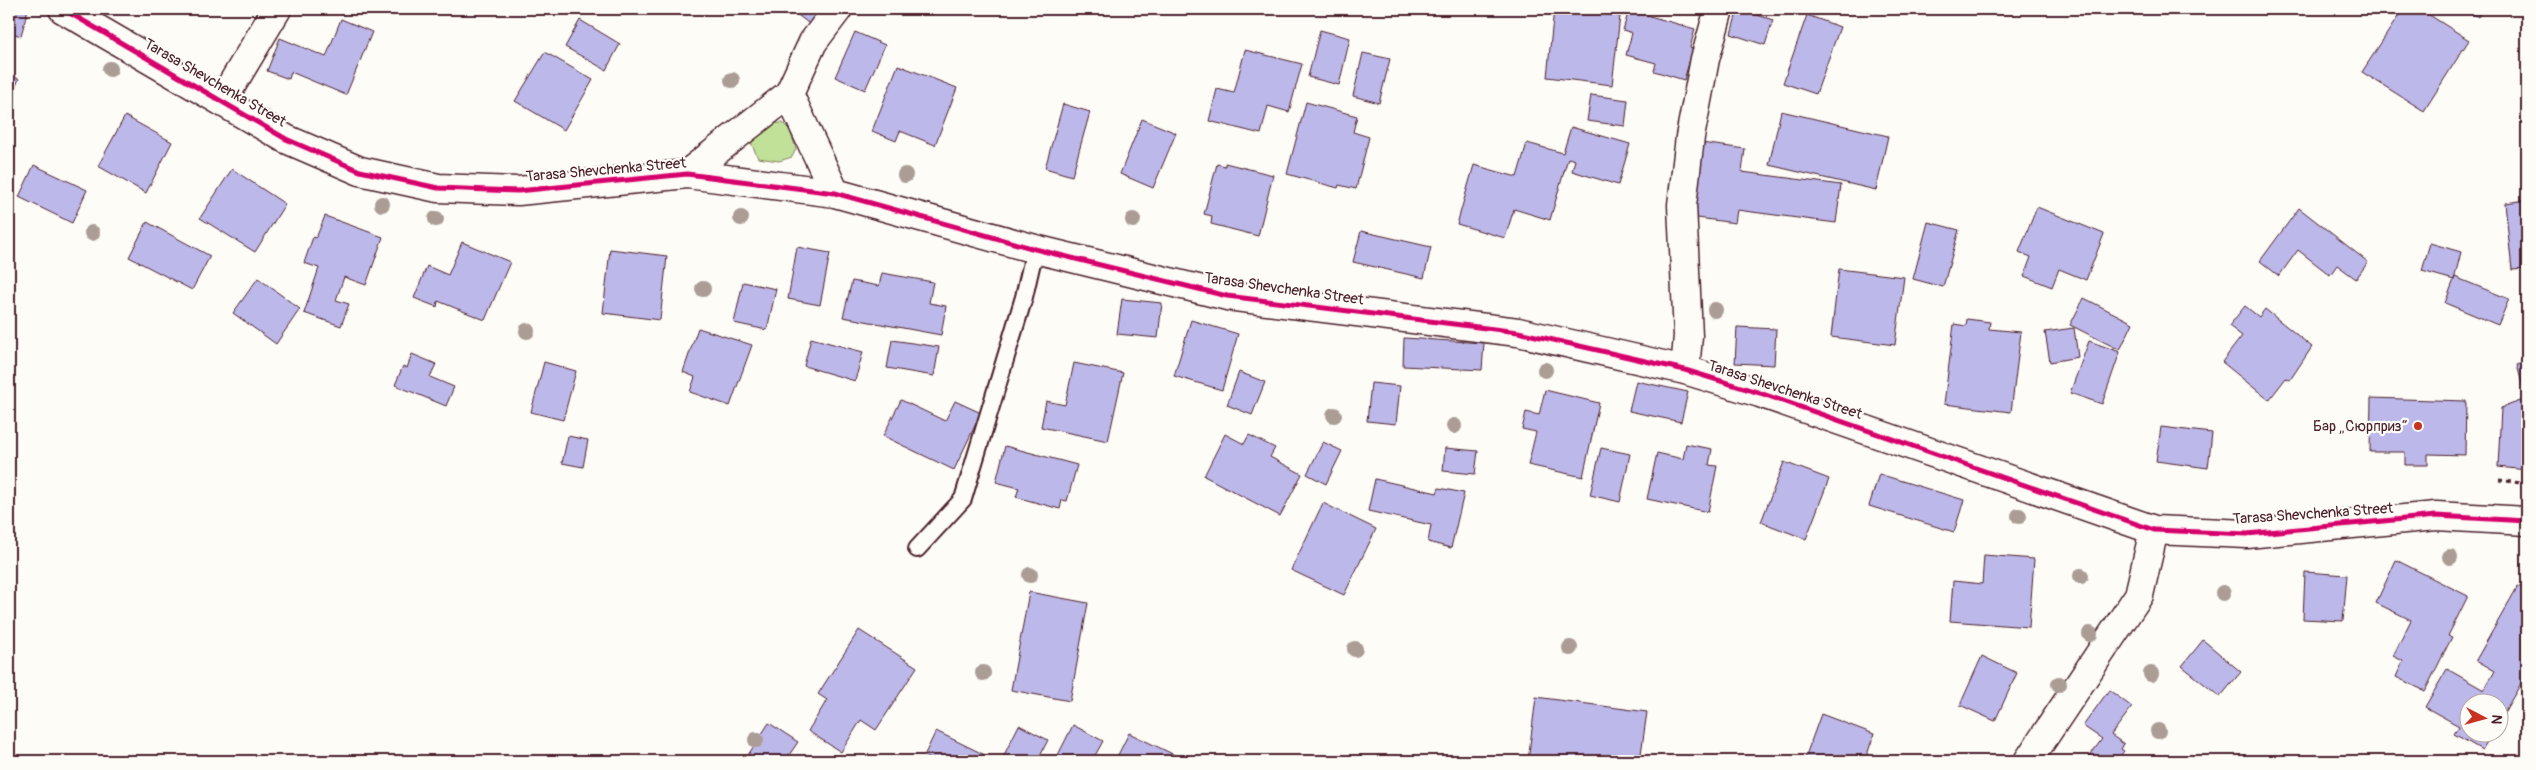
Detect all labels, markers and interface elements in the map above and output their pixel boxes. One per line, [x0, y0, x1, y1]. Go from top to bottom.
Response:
street label: Tarasa Shevchenka Street [141, 35, 290, 132]
street label: Tarasa Shevchenka Street [525, 153, 688, 186]
street label: Tarasa Shevchenka Street [1203, 268, 1366, 310]
street label: Tarasa Shevchenka Street [1706, 356, 1865, 424]
place label: Бар „Сюрприз“ [2313, 417, 2408, 436]
marker: Бар „Сюрприз“ [2412, 420, 2424, 432]
street label: Tarasa Shevchenka Street [2232, 499, 2395, 529]
north arrow [2458, 692, 2508, 742]
text: N [2487, 714, 2505, 725]

